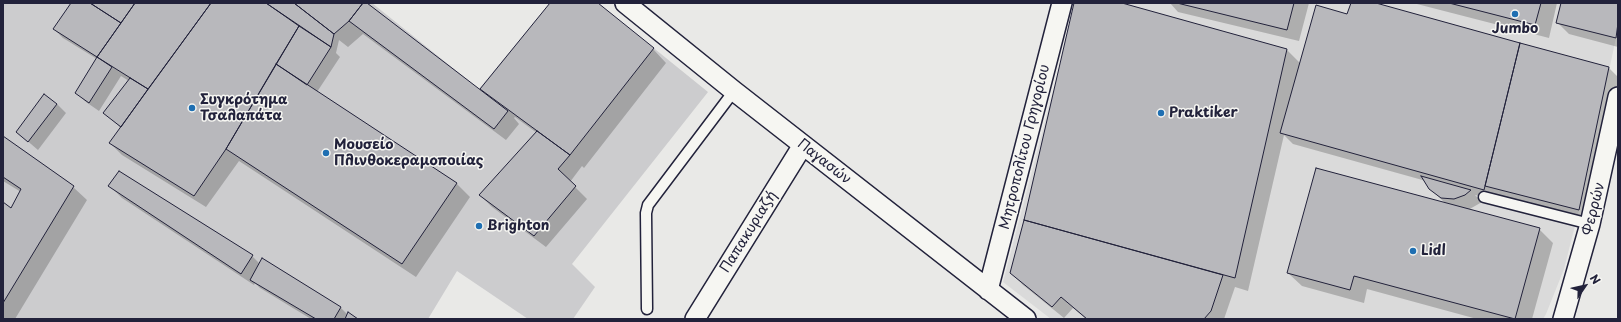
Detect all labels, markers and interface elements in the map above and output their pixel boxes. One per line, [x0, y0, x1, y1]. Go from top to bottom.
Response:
marker: Jumbo [1510, 9, 1520, 19]
place label: Jumbo [1492, 21, 1538, 37]
street label: Μητροπολίτου Γρηγορίου [996, 63, 1054, 231]
place label: Συγκρότημα Τσαλαπάτα [200, 92, 287, 124]
marker: Συγκρότημα Τσαλαπάτα [187, 103, 197, 113]
place label: Praktiker [1169, 105, 1238, 121]
marker: Praktiker [1156, 108, 1166, 118]
street label: Παγασών [794, 136, 854, 188]
place label: Μουσείο Πλινθοκεραμοποιίας [334, 137, 483, 170]
marker: Μουσείο Πλινθοκεραμοποιίας [321, 148, 331, 158]
street label: Φερρών [1579, 181, 1609, 237]
street label: Παπακυριαζή [717, 188, 781, 276]
place label: Brighton [487, 218, 549, 234]
marker: Brighton [474, 221, 484, 231]
place label: Lidl [1421, 243, 1446, 259]
marker: Lidl [1408, 246, 1418, 256]
north arrow [1565, 266, 1605, 306]
text: N [1586, 271, 1605, 287]

